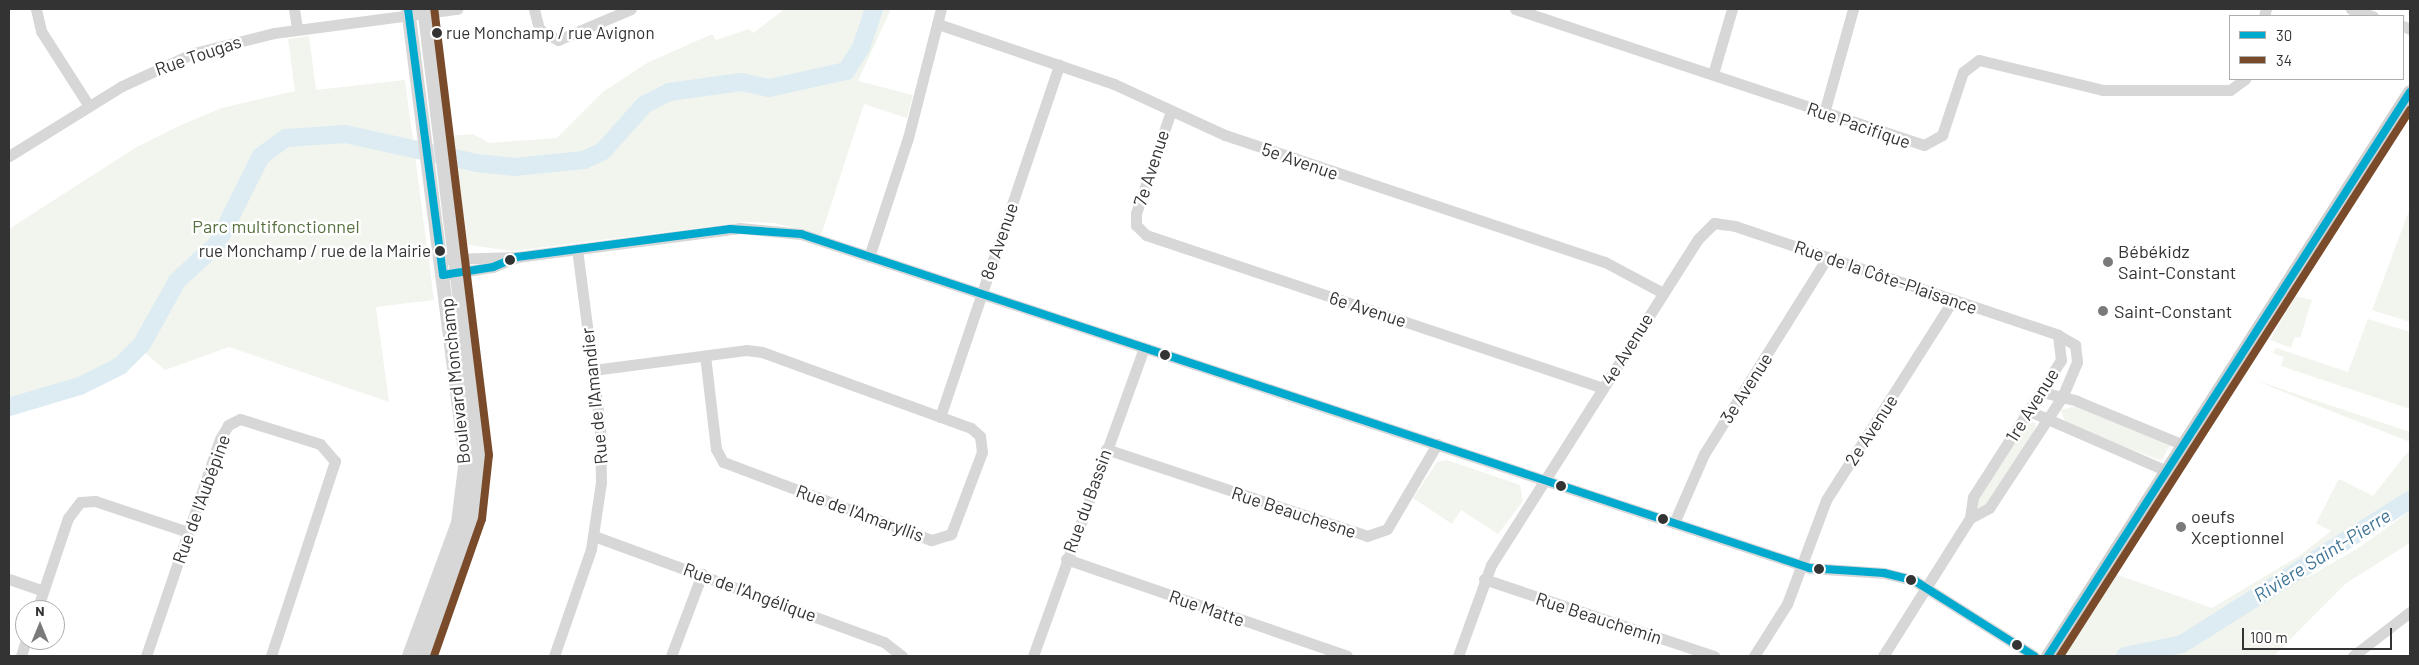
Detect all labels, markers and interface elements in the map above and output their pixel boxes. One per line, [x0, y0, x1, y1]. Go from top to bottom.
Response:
legend [2229, 15, 2404, 80]
place label: rue Monchamp / rue Avignon [446, 23, 655, 43]
text: 30 [2276, 26, 2292, 44]
marker: rue Monchamp / rue Avignon [432, 28, 442, 38]
street label: Rue Tougas [152, 30, 244, 80]
text: 34 [2276, 51, 2292, 69]
street label: Rue Pacifique [1805, 97, 1913, 153]
street label: 7e Avenue [1129, 127, 1173, 209]
street label: 5e Avenue [1259, 138, 1341, 184]
street label: 8e Avenue [976, 200, 1022, 282]
park label: Parc multifonctionnel [192, 215, 360, 237]
street label: Rue de la Côte-Plaisance [1792, 236, 1980, 318]
place label: rue Monchamp / rue de la Mairie [199, 241, 431, 261]
place label: Bébékidz Saint-Constant [2118, 241, 2236, 284]
marker: rue Monchamp / rue de la Mairie [435, 246, 445, 256]
unlabelled marker [505, 255, 515, 265]
marker: Bébékidz Saint-Constant [2102, 256, 2114, 268]
street label: 6e Avenue [1327, 286, 1409, 332]
street label: Boulevard Monchamp [436, 297, 474, 465]
place label: Saint-Constant [2114, 300, 2232, 322]
marker: Saint-Constant [2096, 304, 2110, 318]
street label: 4e Avenue [1597, 309, 1657, 389]
street label: Rue de l'Amandier [576, 327, 612, 465]
street label: 3e Avenue [1715, 349, 1777, 427]
unlabelled marker [1160, 350, 1170, 360]
street label: 1re Avenue [2001, 364, 2063, 446]
street label: 2e Avenue [1840, 391, 1902, 469]
street label: Rue de l'Aubépine [168, 431, 234, 567]
street label: Rue du Bassin [1058, 446, 1116, 556]
street label: Rue de l'Amaryllis [793, 480, 927, 546]
unlabelled marker [1556, 481, 1566, 491]
street label: Rue Beauchesne [1229, 482, 1359, 542]
water label: Rivière Saint-Pierre [2249, 504, 2395, 606]
place label: oeufs Xceptionnel [2191, 506, 2284, 548]
unlabelled marker [1658, 514, 1668, 524]
marker: oeufs Xceptionnel [2175, 521, 2187, 533]
street label: Rue de l'Angélique [680, 558, 820, 626]
unlabelled marker [1814, 564, 1824, 574]
unlabelled marker [1906, 575, 1916, 585]
street label: Rue Matte [1166, 585, 1248, 631]
street label: Rue Beauchemin [1533, 587, 1665, 649]
north arrow [15, 600, 65, 650]
text: N [35, 602, 45, 619]
scale bar [2244, 618, 2394, 650]
text: 100 m [2250, 628, 2288, 646]
unlabelled marker [2012, 640, 2022, 650]

